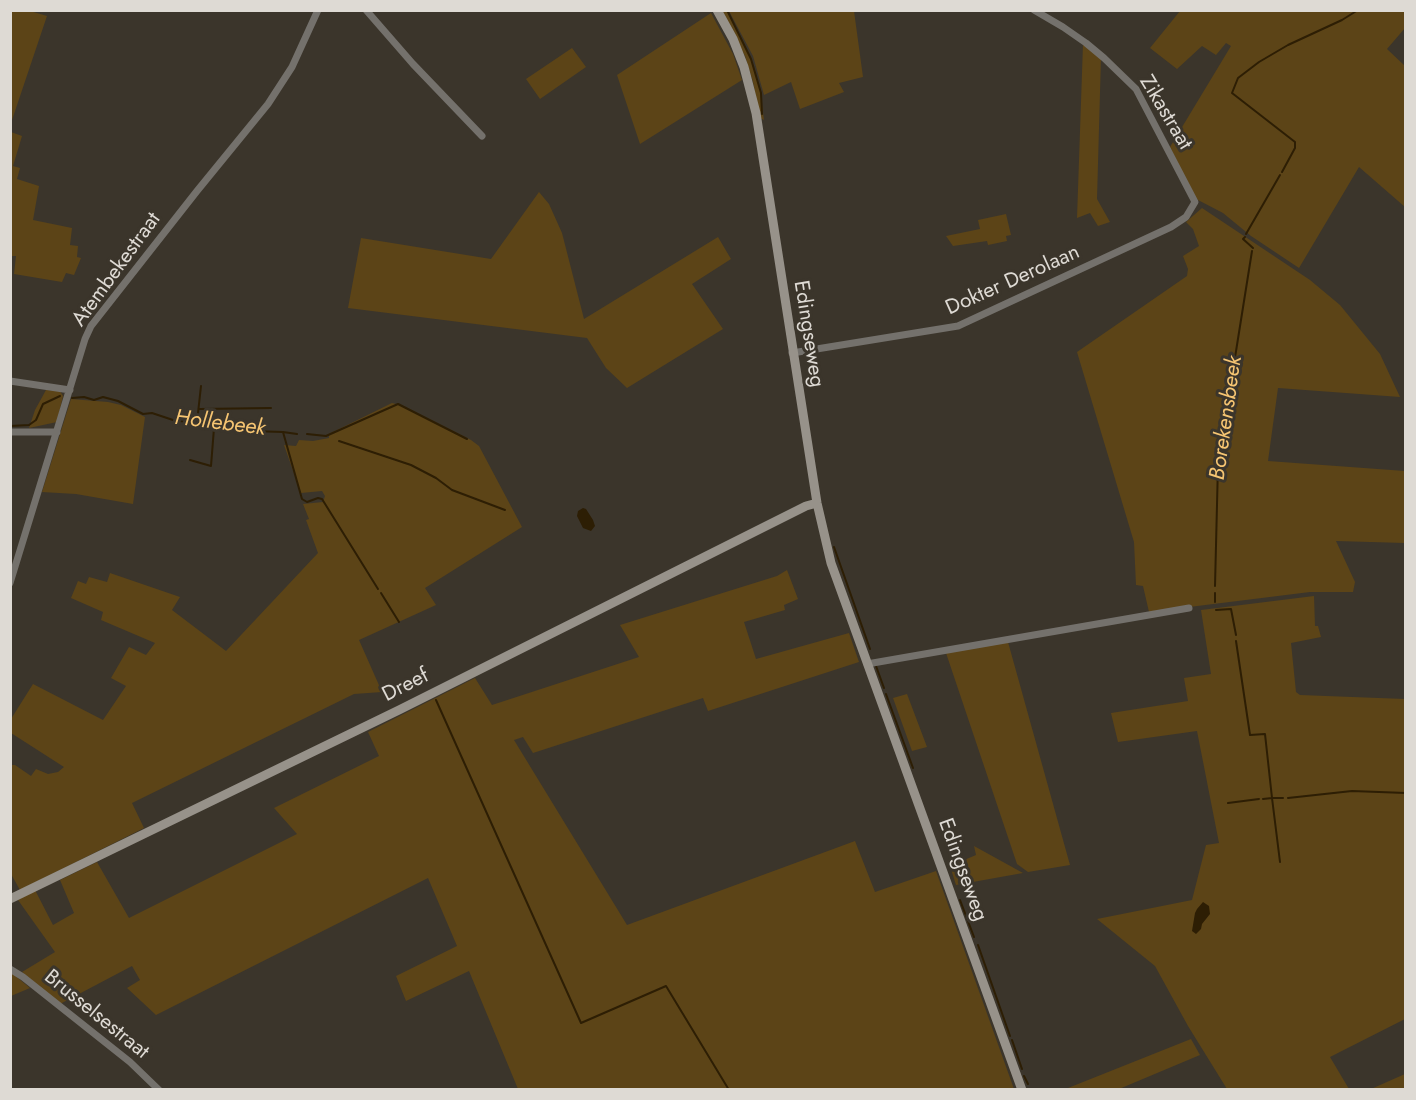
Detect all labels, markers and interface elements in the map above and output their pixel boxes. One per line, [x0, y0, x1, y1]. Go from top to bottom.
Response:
street label: Zikastraat [1133, 71, 1197, 155]
street label: Atembekestraat [67, 208, 167, 332]
street label: Dokter Derolaan [942, 240, 1084, 322]
street label: Edingseweg [787, 279, 829, 389]
water label: Borekensbeek [1205, 354, 1249, 482]
water label: Hollebeek [173, 405, 267, 443]
street label: Dreef [379, 664, 433, 708]
street label: Edingseweg [932, 815, 992, 925]
street label: Brusselsestraat [38, 965, 154, 1065]

